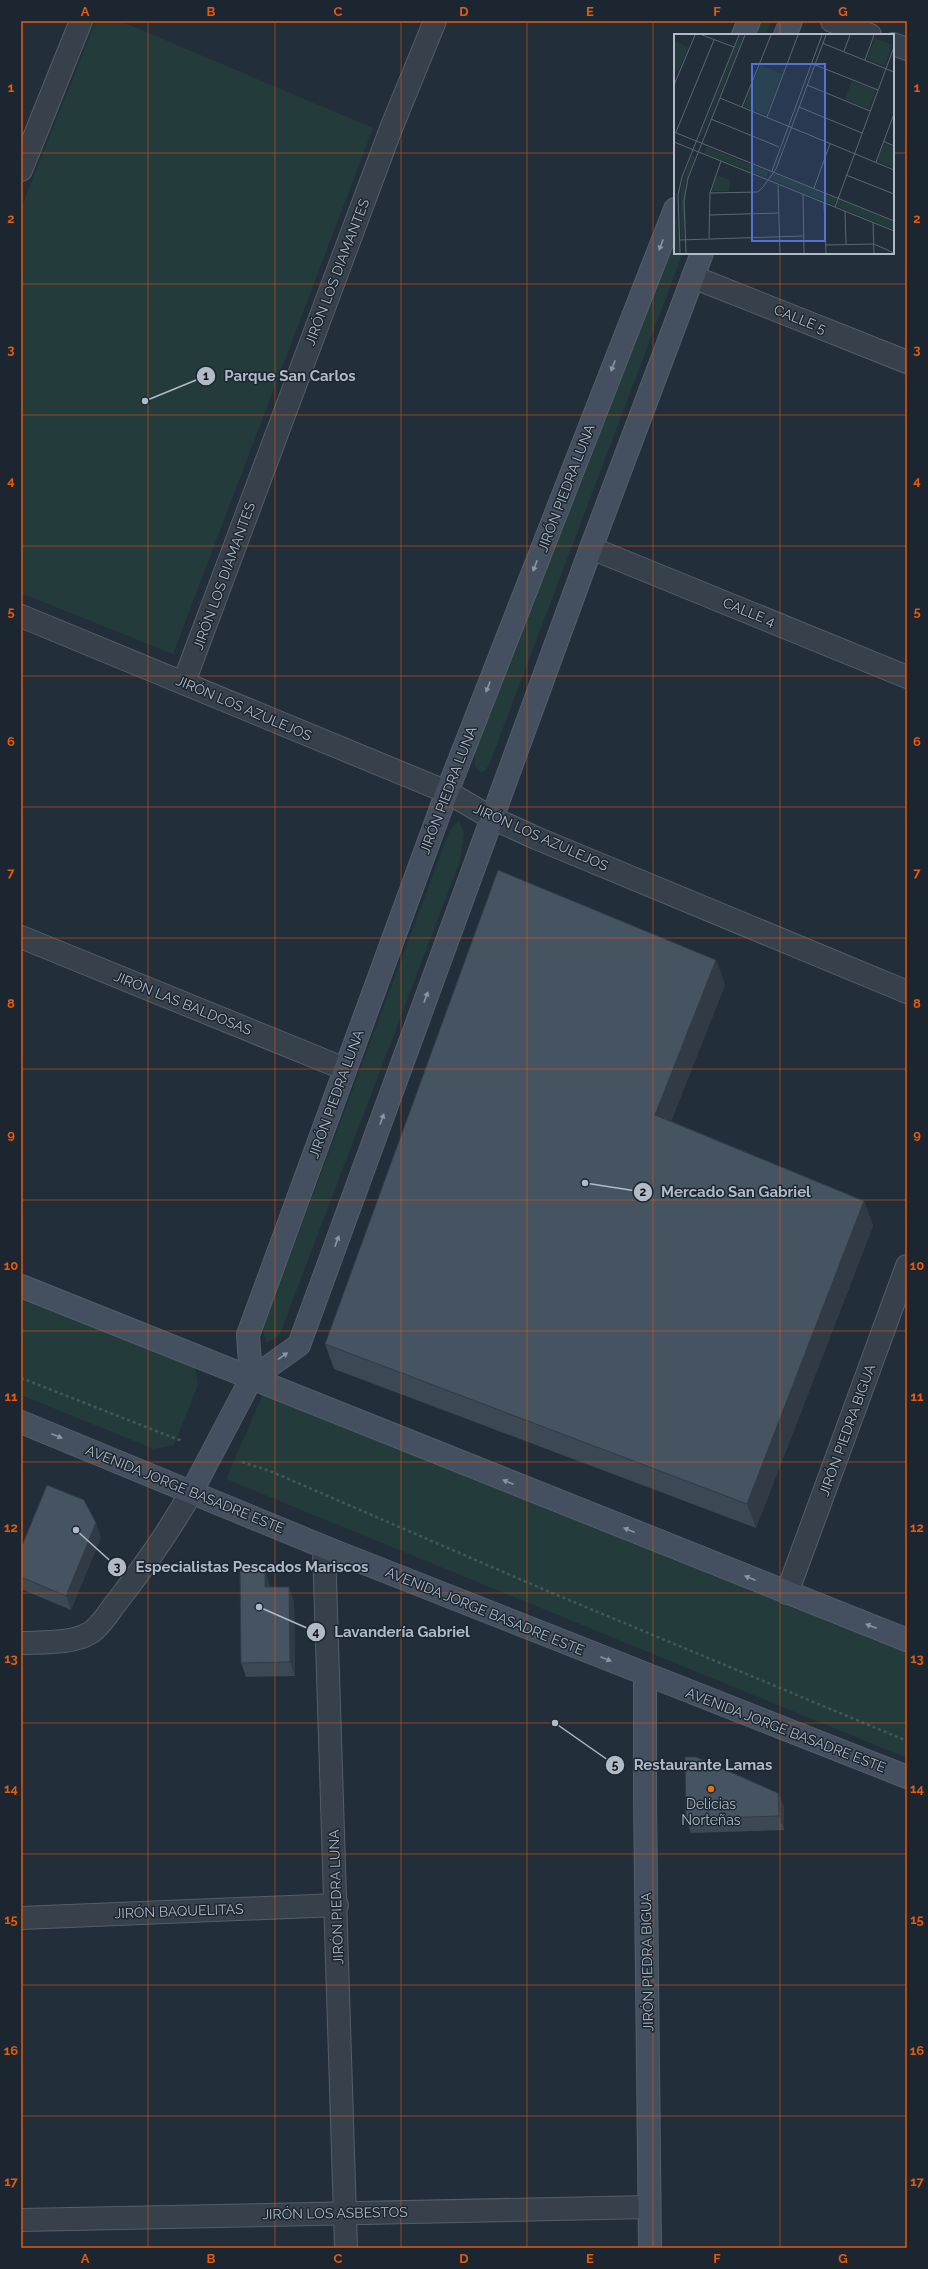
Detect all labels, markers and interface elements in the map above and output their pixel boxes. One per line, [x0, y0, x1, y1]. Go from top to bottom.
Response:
text: A [81, 4, 90, 19]
text: B [207, 4, 216, 19]
text: C [334, 4, 343, 19]
text: D [459, 4, 469, 19]
text: E [586, 4, 594, 19]
text: F [713, 4, 721, 19]
text: G [838, 4, 848, 19]
inset map [674, 34, 894, 254]
text: 1 [8, 80, 15, 95]
text: 1 [914, 80, 921, 95]
street label: JIRÓN LOS DIAMANTES [301, 196, 373, 347]
text: 2 [7, 211, 15, 226]
text: 2 [913, 211, 921, 226]
one-way arrow [657, 240, 663, 252]
street label: CALLE 5 [772, 301, 829, 337]
text: 3 [7, 342, 15, 357]
text: 3 [913, 342, 921, 357]
one-way arrow [610, 361, 616, 373]
callout: Parque San Carlos [196, 362, 364, 389]
text: Parque San Carlos [224, 367, 356, 385]
text: 1 [203, 369, 209, 383]
street label: JIRÓN PIEDRA LUNA [533, 421, 598, 554]
text: 4 [7, 473, 15, 488]
text: 4 [913, 473, 921, 488]
street label: JIRÓN LOS DIAMANTES [189, 499, 258, 652]
one-way arrow [532, 560, 538, 572]
street label: CALLE 4 [721, 594, 778, 630]
text: 5 [7, 604, 15, 619]
text: 5 [913, 604, 921, 619]
street label: JIRÓN LOS AZULEJOS [174, 671, 315, 744]
one-way arrow [484, 681, 490, 693]
street label: JIRÓN PIEDRA LUNA [415, 723, 480, 856]
text: 6 [7, 734, 15, 749]
text: 6 [913, 734, 921, 749]
street label: JIRÓN LOS AZULEJOS [471, 799, 612, 874]
text: 7 [7, 865, 15, 880]
text: 7 [913, 865, 921, 880]
street label: JIRÓN LAS BALDOSAS [112, 967, 255, 1038]
one-way arrow [424, 990, 430, 1002]
text: 8 [7, 996, 15, 1011]
text: 8 [913, 996, 921, 1011]
street label: JIRÓN PIEDRA LUNA [304, 1027, 367, 1160]
one-way arrow [379, 1113, 385, 1125]
text: 9 [7, 1127, 15, 1142]
text: 9 [913, 1127, 921, 1142]
callout: Mercado San Gabriel [633, 1179, 819, 1206]
text: Mercado San Gabriel [661, 1183, 811, 1201]
text: 2 [640, 1185, 647, 1199]
one-way arrow [334, 1235, 340, 1247]
text: 10 [4, 1258, 18, 1273]
text: 10 [910, 1258, 924, 1273]
one-way arrow [278, 1352, 288, 1360]
street label: JIRÓN PIEDRA BIGUA [815, 1361, 878, 1498]
text: 11 [5, 1389, 18, 1404]
text: 11 [911, 1389, 924, 1404]
one-way arrow [52, 1434, 64, 1440]
street label: AVENIDA JORGE BASADRE ESTE [83, 1442, 287, 1536]
one-way arrow [502, 1478, 514, 1484]
text: 12 [4, 1520, 18, 1535]
text: 12 [910, 1520, 924, 1535]
one-way arrow [623, 1527, 634, 1533]
callout: Especialistas Pescados Mariscos [107, 1553, 376, 1580]
text: Especialistas Pescados Mariscos [136, 1558, 368, 1576]
text: 3 [114, 1560, 121, 1574]
street label: AVENIDA JORGE BASADRE ESTE [383, 1564, 587, 1658]
one-way arrow [743, 1575, 755, 1581]
callout: Lavandería Gabriel [306, 1618, 477, 1645]
one-way arrow [864, 1622, 876, 1628]
text: Lavandería Gabriel [334, 1623, 470, 1641]
text: 4 [313, 1625, 320, 1639]
text: 13 [4, 1651, 18, 1666]
text: 13 [910, 1651, 924, 1666]
one-way arrow [600, 1656, 611, 1662]
street label: AVENIDA JORGE BASADRE ESTE [684, 1684, 888, 1776]
callout: Restaurante Lamas [605, 1752, 780, 1779]
text: Restaurante Lamas [634, 1756, 772, 1774]
text: 5 [612, 1758, 619, 1772]
text: 14 [4, 1781, 18, 1796]
text: 14 [910, 1781, 924, 1796]
marker: Delicias Norteñas [706, 1784, 716, 1794]
place label: Delicias Norteñas [681, 1796, 741, 1828]
street label: JIRÓN PIEDRA LUNA [325, 1829, 346, 1965]
street label: JIRÓN PIEDRA BIGUA [637, 1892, 656, 2032]
street label: JIRÓN BAQUELITAS [114, 1900, 244, 1921]
text: 15 [4, 1912, 18, 1927]
text: 15 [910, 1912, 924, 1927]
text: 16 [4, 2043, 18, 2058]
text: 16 [910, 2043, 924, 2058]
text: 17 [4, 2174, 19, 2189]
text: 17 [910, 2174, 925, 2189]
street label: JIRÓN LOS ASBESTOS [262, 2203, 408, 2222]
text: A [81, 2251, 90, 2266]
text: B [207, 2251, 216, 2266]
text: C [334, 2251, 343, 2266]
text: D [459, 2251, 469, 2266]
text: E [586, 2251, 594, 2266]
text: F [713, 2251, 721, 2266]
text: G [838, 2251, 848, 2266]

